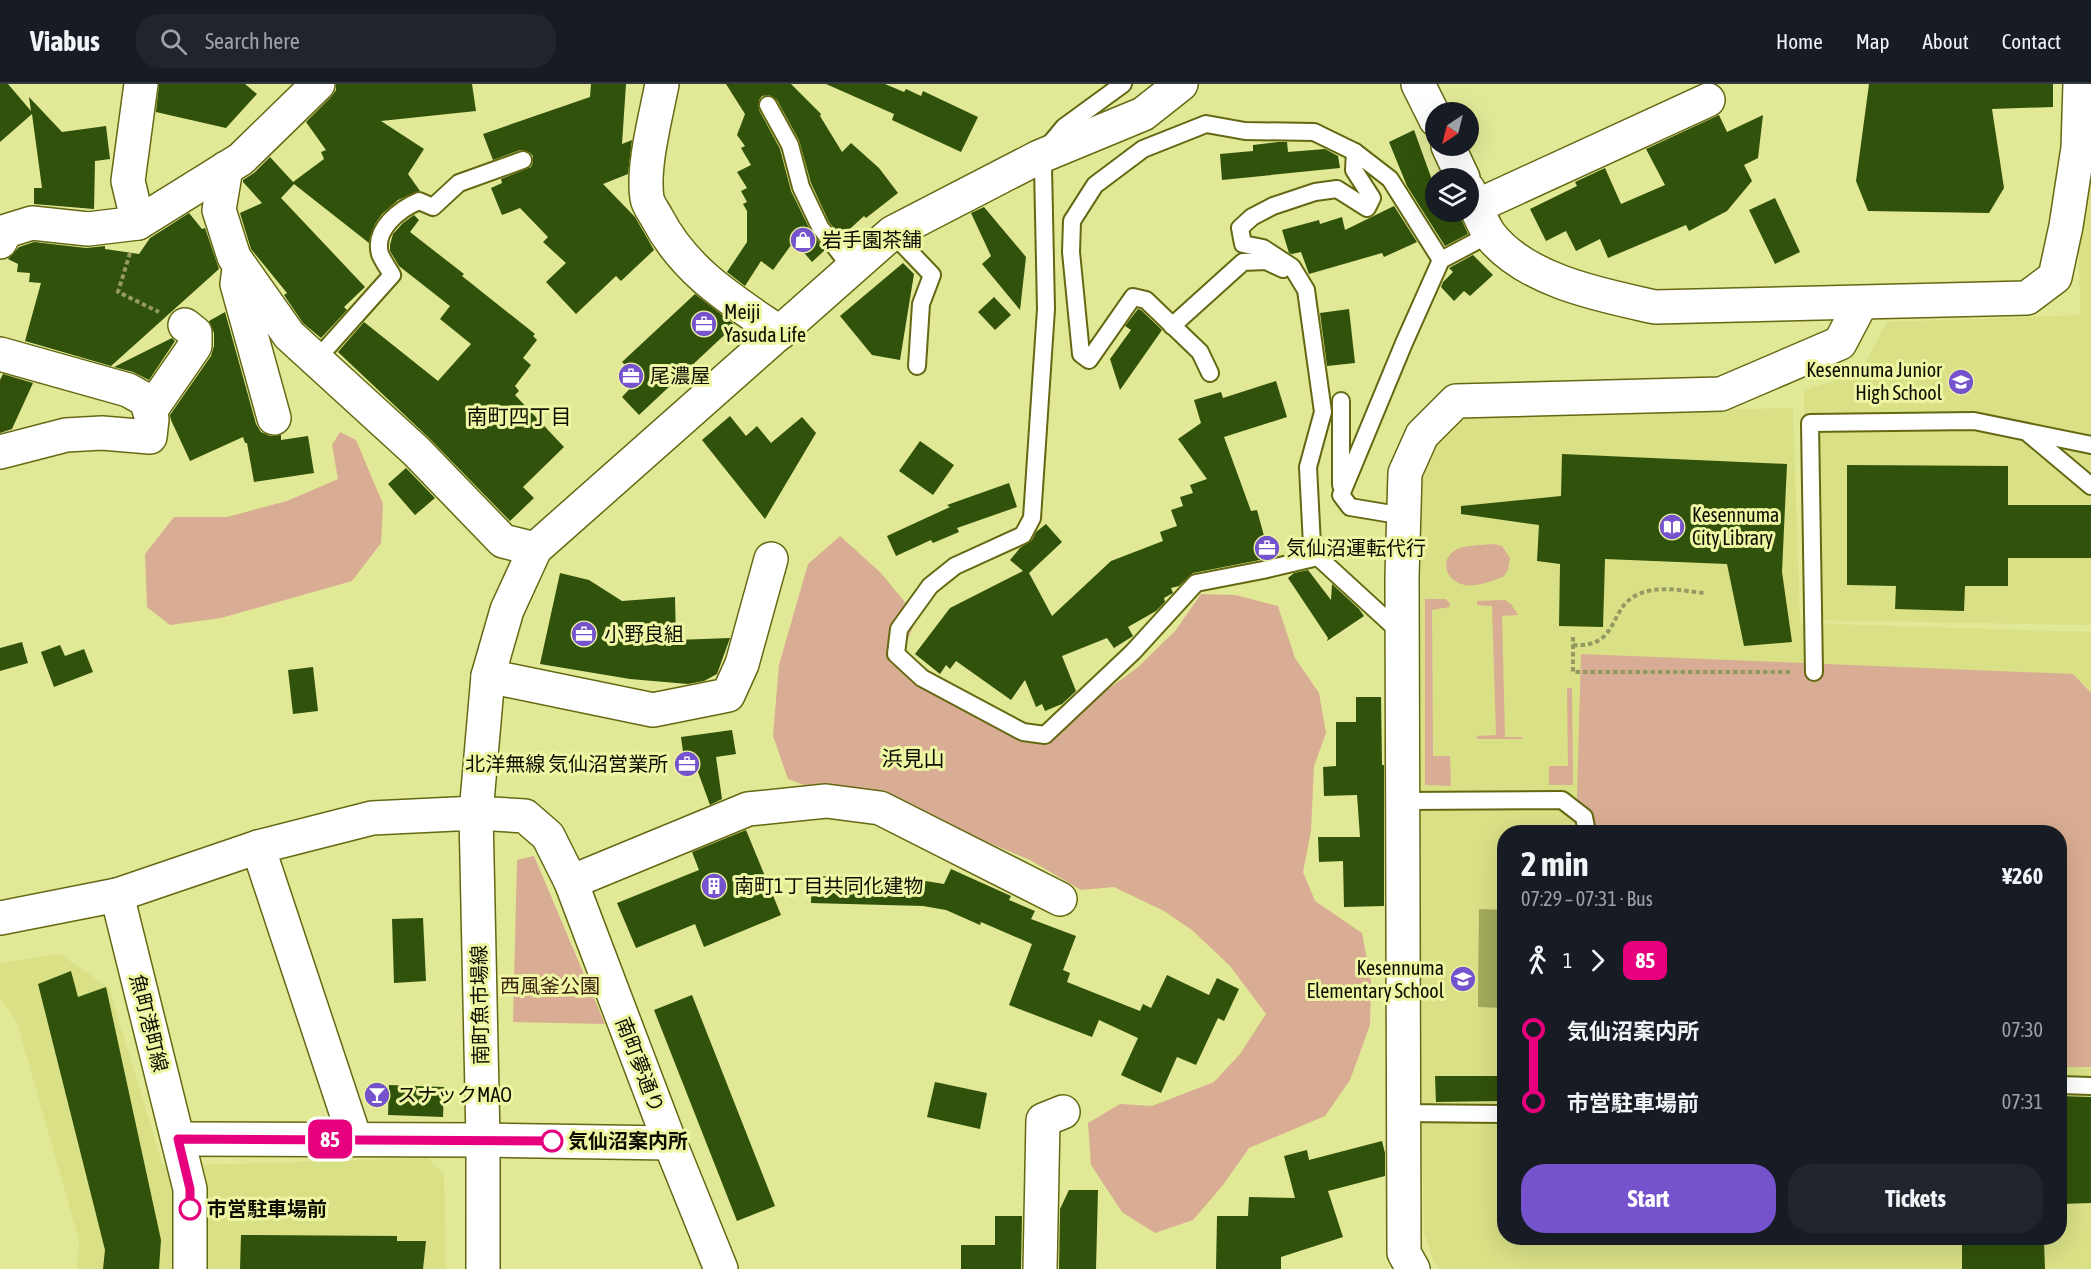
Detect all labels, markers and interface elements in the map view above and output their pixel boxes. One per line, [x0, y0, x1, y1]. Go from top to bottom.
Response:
search box [136, 14, 556, 68]
text: Viabus [30, 25, 100, 57]
icon: search [157, 25, 190, 58]
text: Search here [205, 28, 300, 54]
text: Home [1776, 29, 1823, 53]
text: Map [1856, 29, 1890, 53]
text: About [1923, 29, 1969, 53]
text: Contact [2002, 29, 2061, 53]
north arrow [1425, 102, 1479, 156]
map controls [1425, 102, 1479, 222]
button: layers [1425, 168, 1479, 222]
shop icon: 岩手園茶舗 [788, 225, 818, 255]
place label: 岩手園茶舗 [822, 228, 922, 251]
place label: Meiji Yasuda Life [724, 300, 806, 346]
office icon: Meiji Yasuda Life [689, 309, 719, 339]
place label: Kesennuma Junior High School [1806, 358, 1943, 404]
office icon: 尾濃屋 [616, 361, 646, 391]
place label: 尾濃屋 [650, 364, 710, 387]
school or university icon: Kesennuma Junior High School [1946, 367, 1976, 397]
district label: 南町四丁目 [467, 404, 572, 428]
place label: Kesennuma City Library [1692, 503, 1779, 549]
library icon: Kesennuma City Library [1657, 512, 1687, 542]
office icon: 気仙沼運転代行 [1252, 533, 1282, 563]
place label: 気仙沼運転代行 [1286, 536, 1426, 559]
office icon: 小野良組 [569, 619, 599, 649]
place label: 小野良組 [604, 622, 684, 645]
district label: 浜見山 [882, 746, 945, 770]
office icon: 北洋無線 気仙沼営業所 [672, 749, 702, 779]
place label: 北洋無線 気仙沼営業所 [465, 752, 668, 775]
text: 2 min [1521, 845, 1588, 883]
text: ¥260 [2002, 863, 2043, 889]
building icon: 南町1丁目共同化建物 [699, 871, 729, 901]
place label: 南町1丁目共同化建物 [734, 874, 923, 897]
text: 07:29 – 07:31 · Bus [1521, 887, 1653, 910]
icon: walk [1521, 944, 1554, 977]
icon: forward [1581, 944, 1614, 977]
street label: 南町魚市場線 [467, 945, 492, 1065]
text: 85 [1635, 948, 1655, 972]
text: 1 [1563, 949, 1572, 972]
place label: Kesennuma Elementary School [1307, 956, 1445, 1002]
school or university icon: Kesennuma Elementary School [1448, 964, 1478, 994]
street label: 魚町港町線 [126, 972, 173, 1074]
park label: 西風釜公園 [500, 974, 600, 997]
street label: 南町夢通り [612, 1014, 669, 1116]
text: 気仙沼案内所 [1567, 1018, 1699, 1044]
text: 07:30 [2002, 1018, 2043, 1041]
bar icon: スナックMAO [362, 1080, 392, 1110]
place label: スナックMAO [397, 1083, 512, 1106]
text: 市営駐車場前 [1567, 1090, 1699, 1116]
text: 07:31 [2002, 1090, 2043, 1113]
line badge: 85 [303, 1120, 357, 1158]
text: 85 [320, 1127, 340, 1151]
place label: 気仙沼案内所 [568, 1129, 688, 1152]
marker: 気仙沼案内所 [541, 1130, 563, 1152]
button: Start [1521, 1164, 1776, 1233]
button: Tickets [1788, 1164, 2043, 1233]
place label: 市営駐車場前 [207, 1197, 327, 1220]
marker: 市営駐車場前 [179, 1198, 201, 1220]

